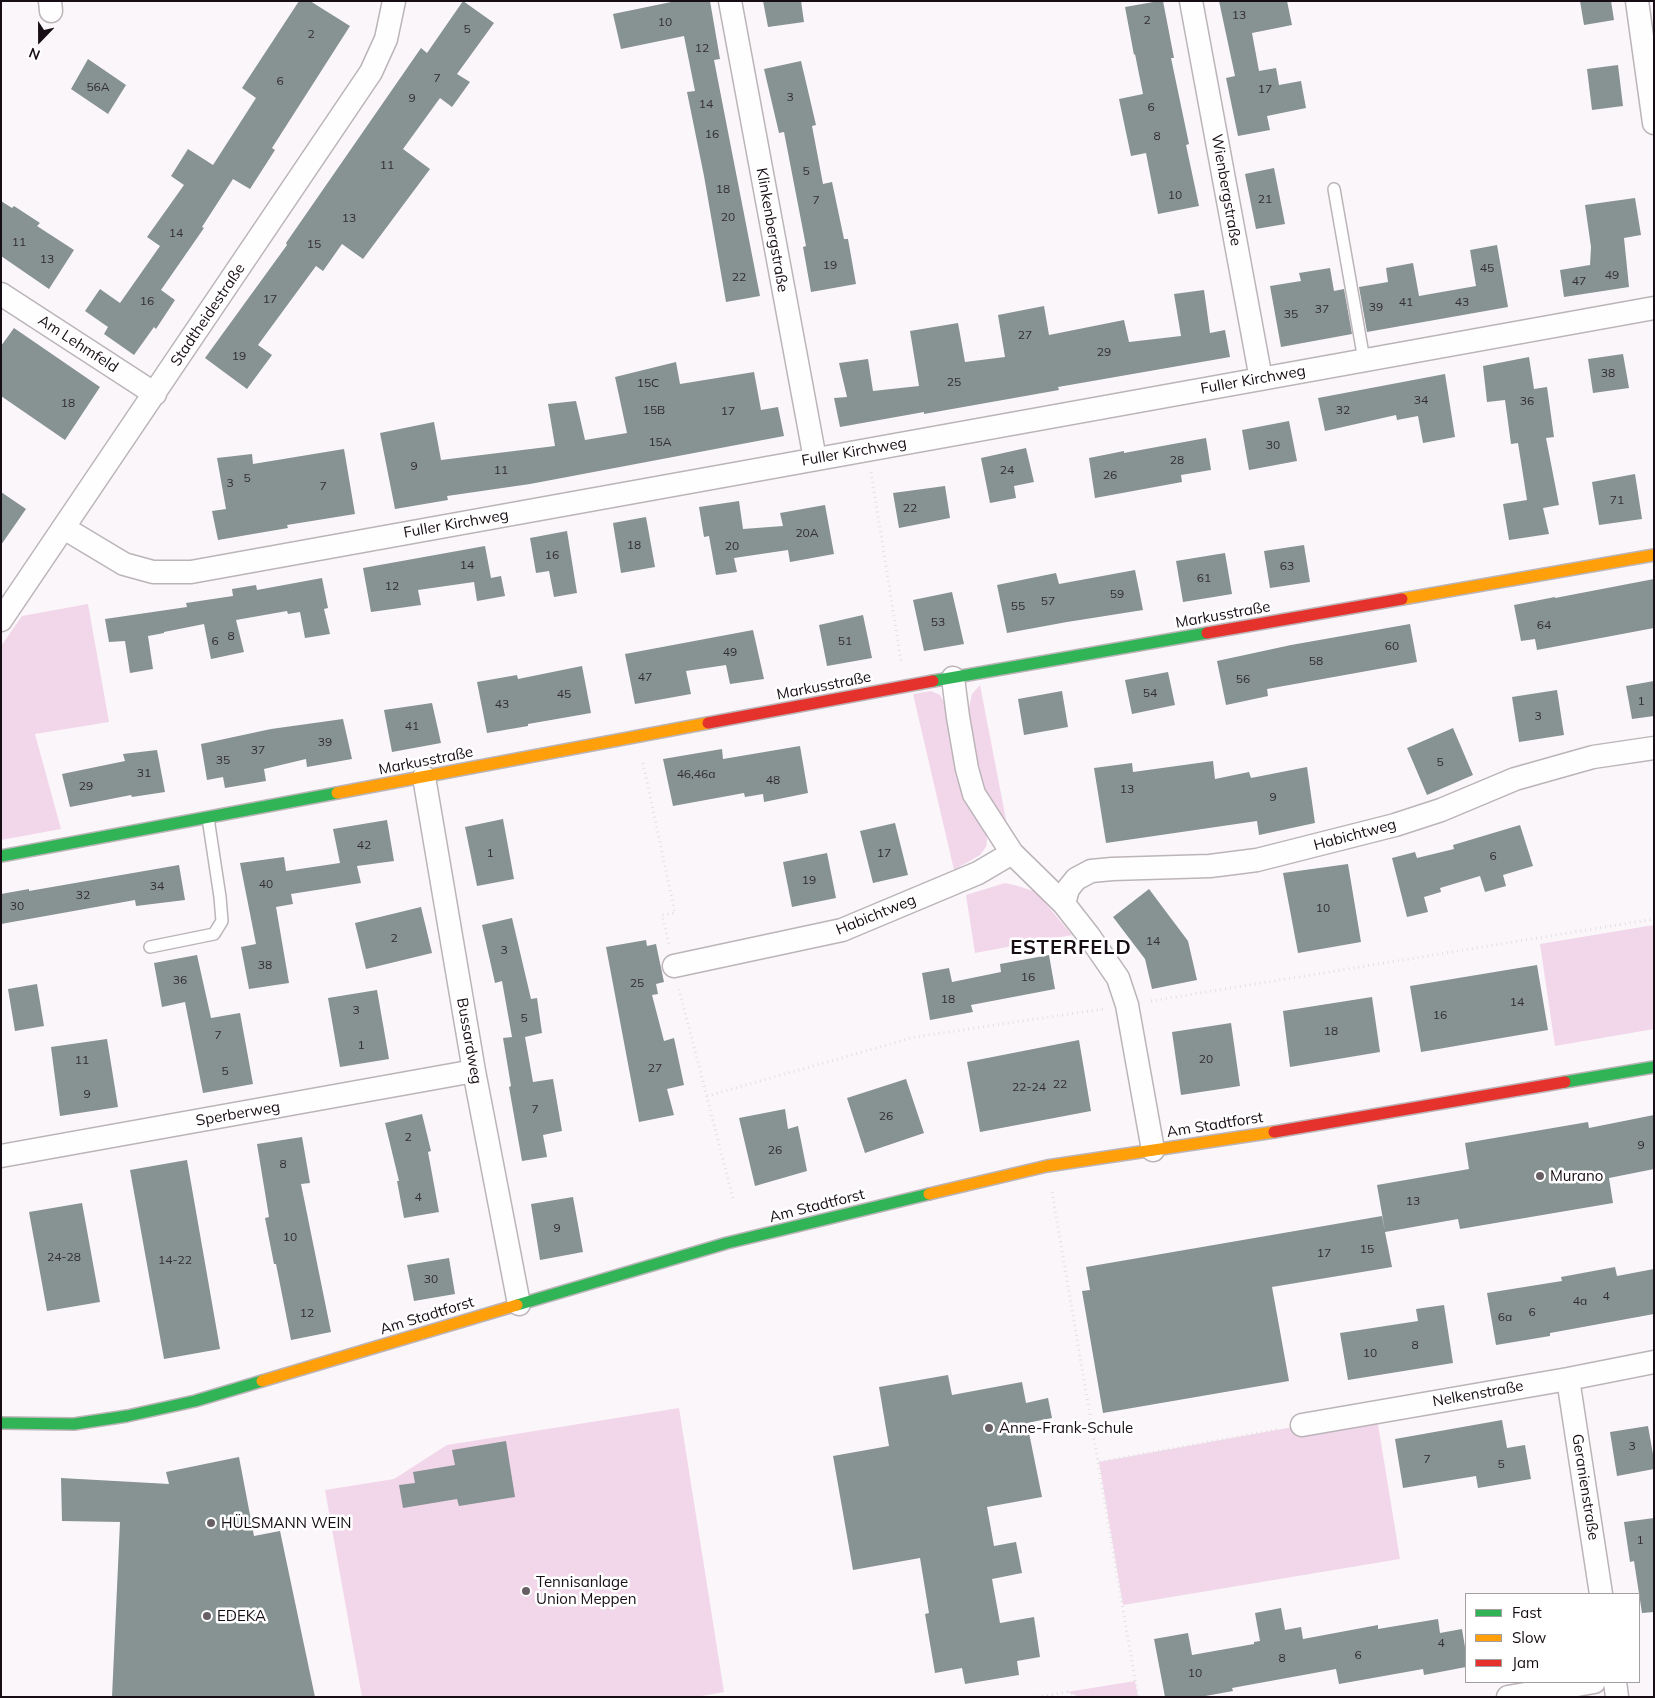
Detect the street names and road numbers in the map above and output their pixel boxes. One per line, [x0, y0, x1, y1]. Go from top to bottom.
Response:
street label: Wienbergstraße [1207, 133, 1245, 247]
street label: Klinkenbergstraße [752, 166, 792, 294]
street label: Stadtheidestraße [167, 260, 249, 370]
street label: Am Lehmfeld [35, 311, 121, 377]
street label: Fuller Kirchweg [1199, 362, 1307, 398]
street label: Fuller Kirchweg [800, 434, 908, 470]
street label: Fuller Kirchweg [402, 506, 510, 542]
street label: Markusstraße [1174, 598, 1272, 632]
street label: Markusstraße [775, 668, 873, 704]
street label: Markusstraße [377, 743, 475, 779]
street label: Habichtweg [1312, 815, 1398, 855]
street label: Habichtweg [833, 891, 919, 939]
street label: Bussardweg [453, 996, 485, 1086]
street label: Sperberweg [195, 1098, 281, 1130]
street label: Am Stadtforst [1166, 1108, 1264, 1142]
street label: Am Stadtforst [768, 1185, 866, 1227]
street label: Am Stadtforst [378, 1293, 476, 1339]
street label: Nelkenstraße [1431, 1377, 1525, 1411]
street label: Geranienstraße [1568, 1433, 1602, 1541]

